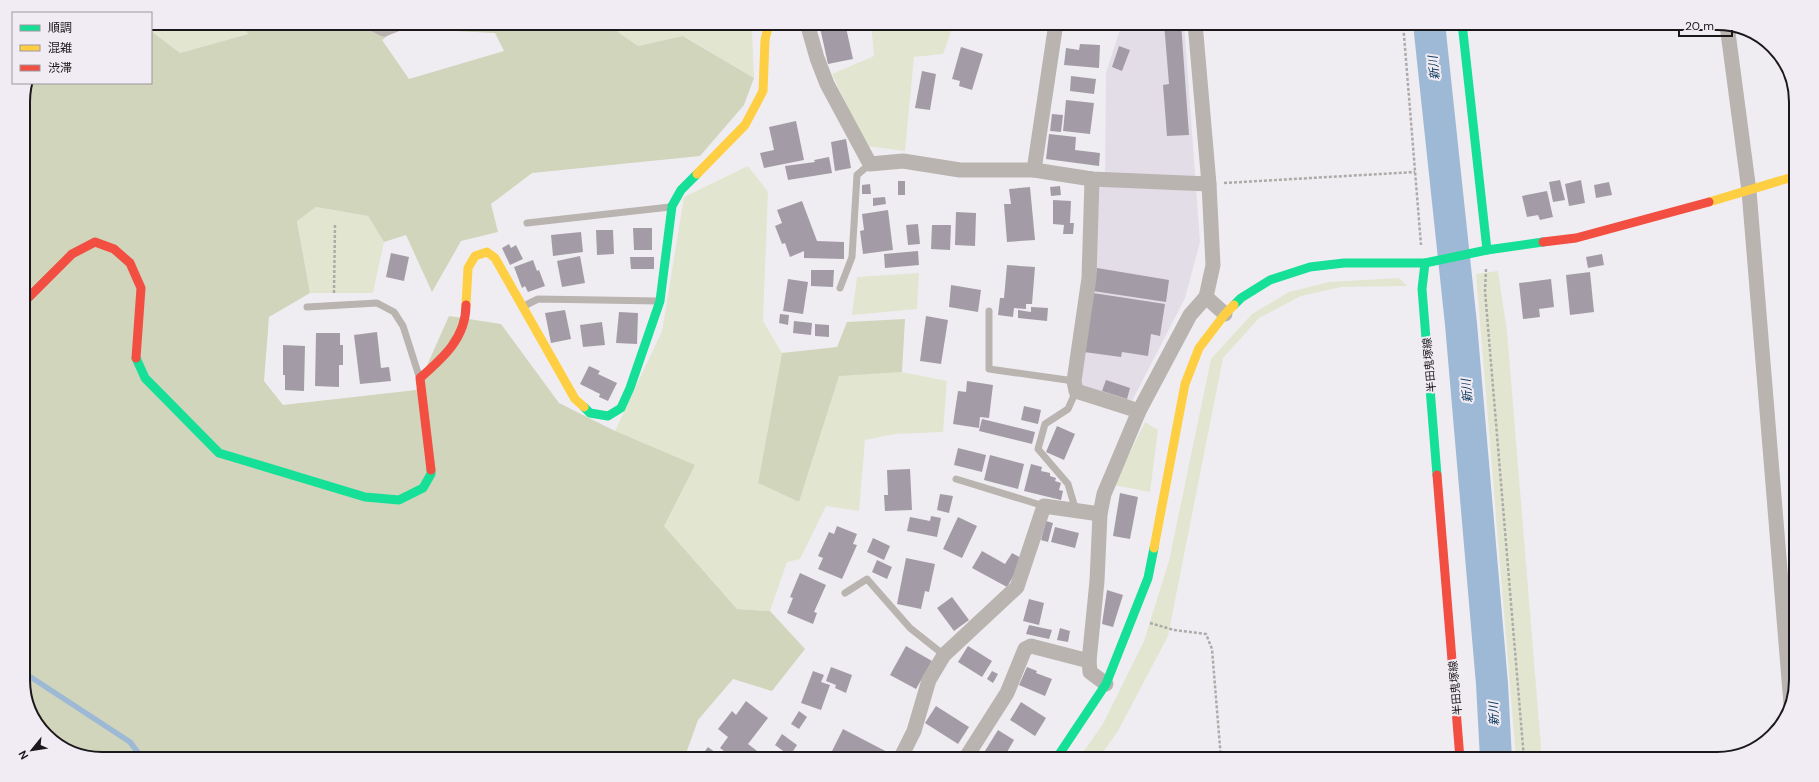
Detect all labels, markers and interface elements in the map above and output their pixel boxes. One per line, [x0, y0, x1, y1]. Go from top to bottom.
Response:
legend [12, 12, 152, 84]
scale bar [1679, 12, 1732, 38]
text: 20 m [1685, 18, 1714, 34]
text: 順調 [48, 20, 72, 36]
text: 混雑 [48, 40, 72, 56]
water label: 新川 [1425, 53, 1443, 81]
text: 渋滞 [48, 60, 72, 76]
street label: 半田鬼塚線 [1420, 337, 1438, 393]
water label: 新川 [1458, 376, 1476, 404]
street label: 半田鬼塚線 [1446, 660, 1464, 716]
water label: 新川 [1485, 700, 1503, 726]
north arrow [12, 730, 52, 770]
text: N [15, 748, 31, 762]

